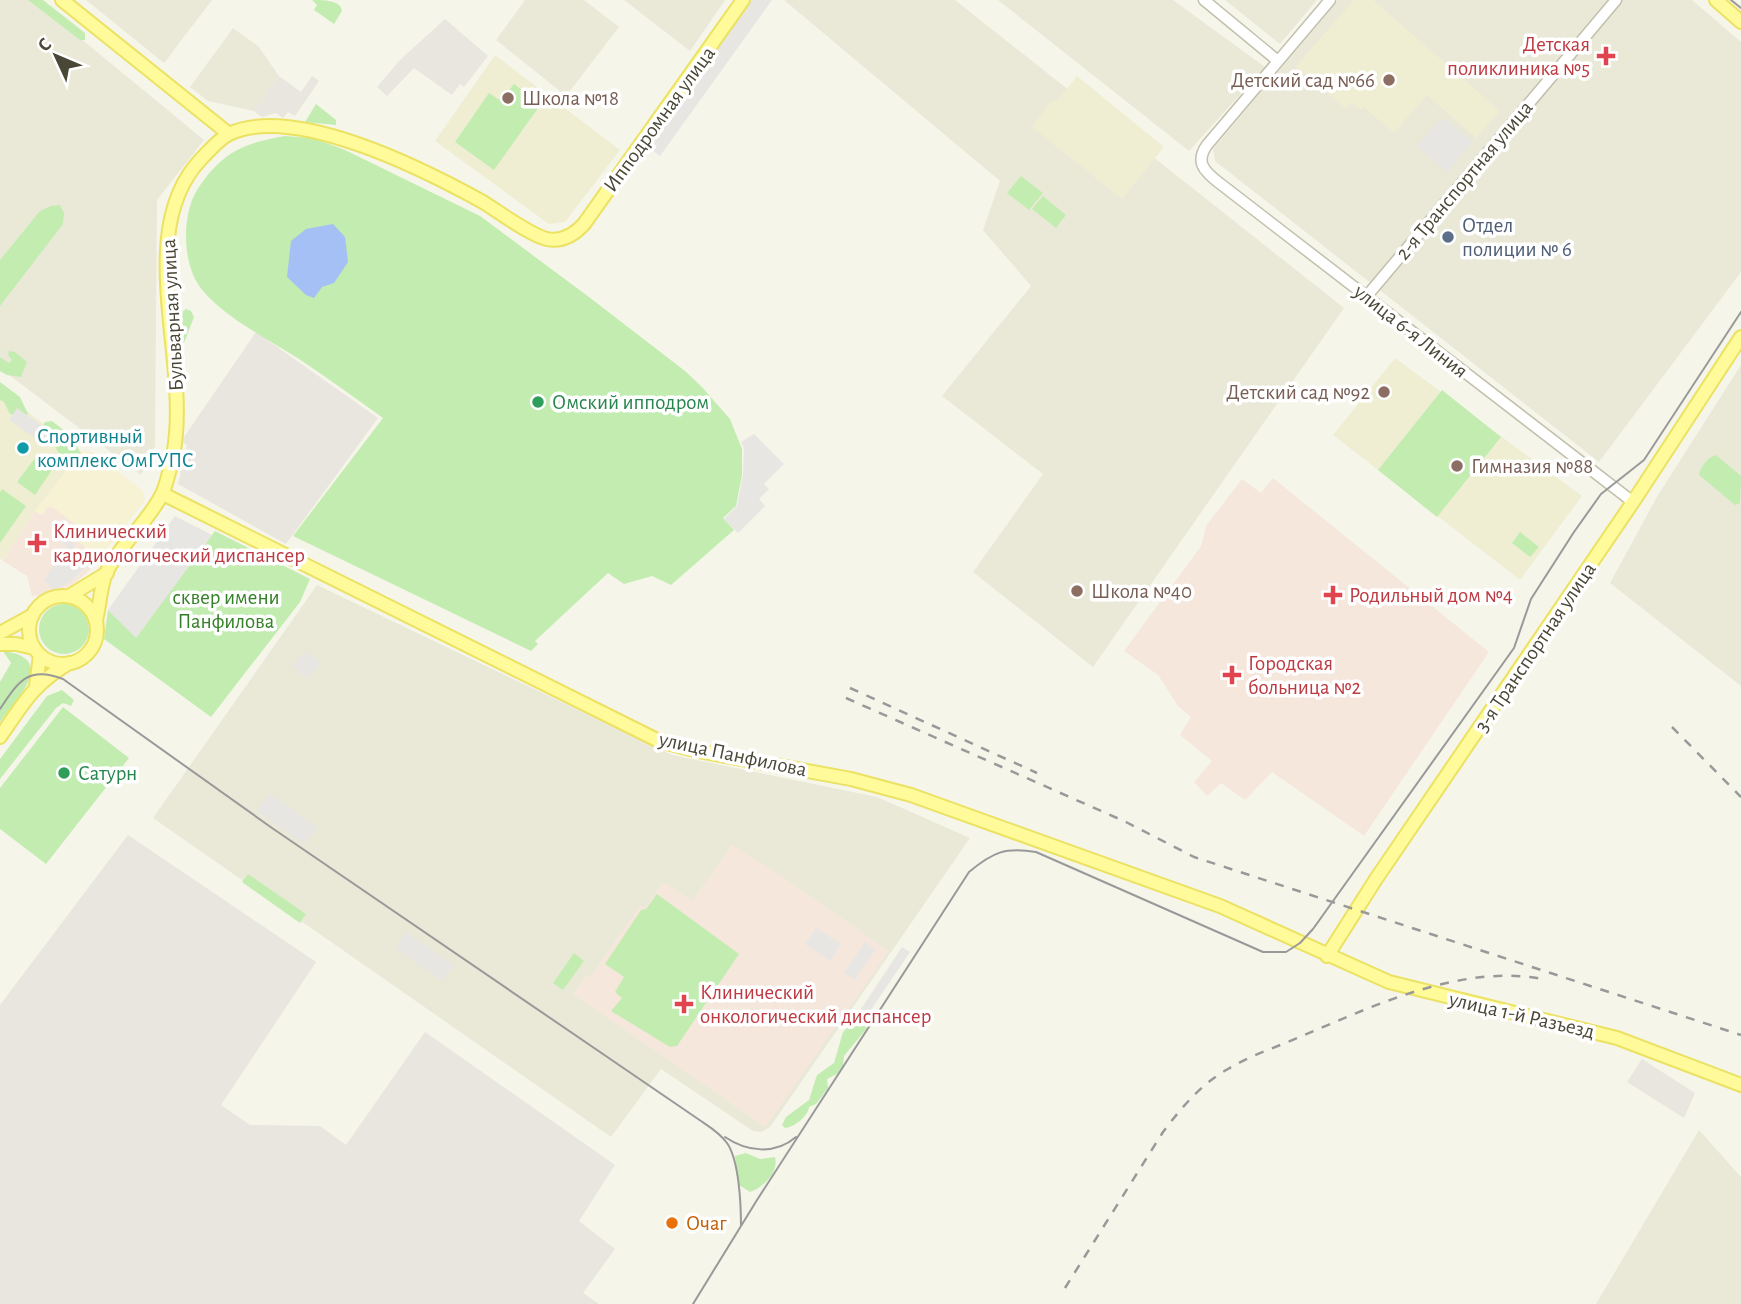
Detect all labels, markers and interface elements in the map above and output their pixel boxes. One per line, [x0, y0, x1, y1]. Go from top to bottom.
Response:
north arrow [21, 21, 91, 91]
place label: Детская поликлиника №5 [1447, 34, 1590, 79]
text: С [34, 35, 55, 56]
street label: Ипподромная улица [600, 42, 719, 196]
marker: Детская поликлиника №5 [1596, 46, 1616, 66]
place label: Детский сад №66 [1231, 70, 1375, 91]
marker: Детский сад №66 [1381, 72, 1397, 88]
place label: Школа №18 [522, 88, 619, 109]
marker: Школа №18 [500, 90, 516, 106]
street label: 2-я Транспортная улица [1392, 97, 1537, 264]
place label: Отдел полиции № 6 [1462, 215, 1572, 260]
marker: Отдел полиции № 6 [1440, 229, 1456, 245]
street label: Бульварная улица [158, 238, 187, 392]
street label: улица 6-я Линия [1349, 280, 1471, 382]
place label: Детский сад №92 [1226, 382, 1370, 403]
marker: Детский сад №92 [1376, 384, 1392, 400]
place label: Омский ипподром [552, 392, 709, 413]
marker: Омский ипподром [530, 394, 546, 410]
place label: Спортивный комплекс ОмГУПС [37, 426, 194, 471]
marker: Спортивный комплекс ОмГУПС [15, 440, 31, 456]
place label: Гимназия №88 [1471, 456, 1593, 477]
marker: Гимназия №88 [1449, 458, 1465, 474]
place label: Клинический кардиологический диспансер [53, 521, 305, 566]
marker: Клинический кардиологический диспансер [27, 533, 47, 553]
street label: 3-я Транспортная улица [1471, 558, 1600, 736]
place label: Школа №40 [1091, 581, 1192, 602]
marker: Школа №40 [1069, 583, 1085, 599]
marker: Родильный дом №4 [1323, 585, 1343, 605]
place label: Родильный дом №4 [1349, 585, 1513, 606]
park label: сквер имени Панфилова [172, 587, 280, 632]
place label: Городская больница №2 [1248, 653, 1361, 698]
marker: Городская больница №2 [1222, 665, 1242, 685]
street label: улица Панфилова [656, 728, 809, 780]
place label: Сатурн [78, 763, 137, 784]
marker: Сатурн [56, 765, 72, 781]
place label: Клинический онкологический диспансер [700, 982, 931, 1027]
street label: улица 1-й Разъезд [1446, 988, 1597, 1042]
marker: Клинический онкологический диспансер [674, 994, 694, 1014]
place label: Очаг [686, 1213, 727, 1234]
marker: Очаг [664, 1215, 680, 1231]

